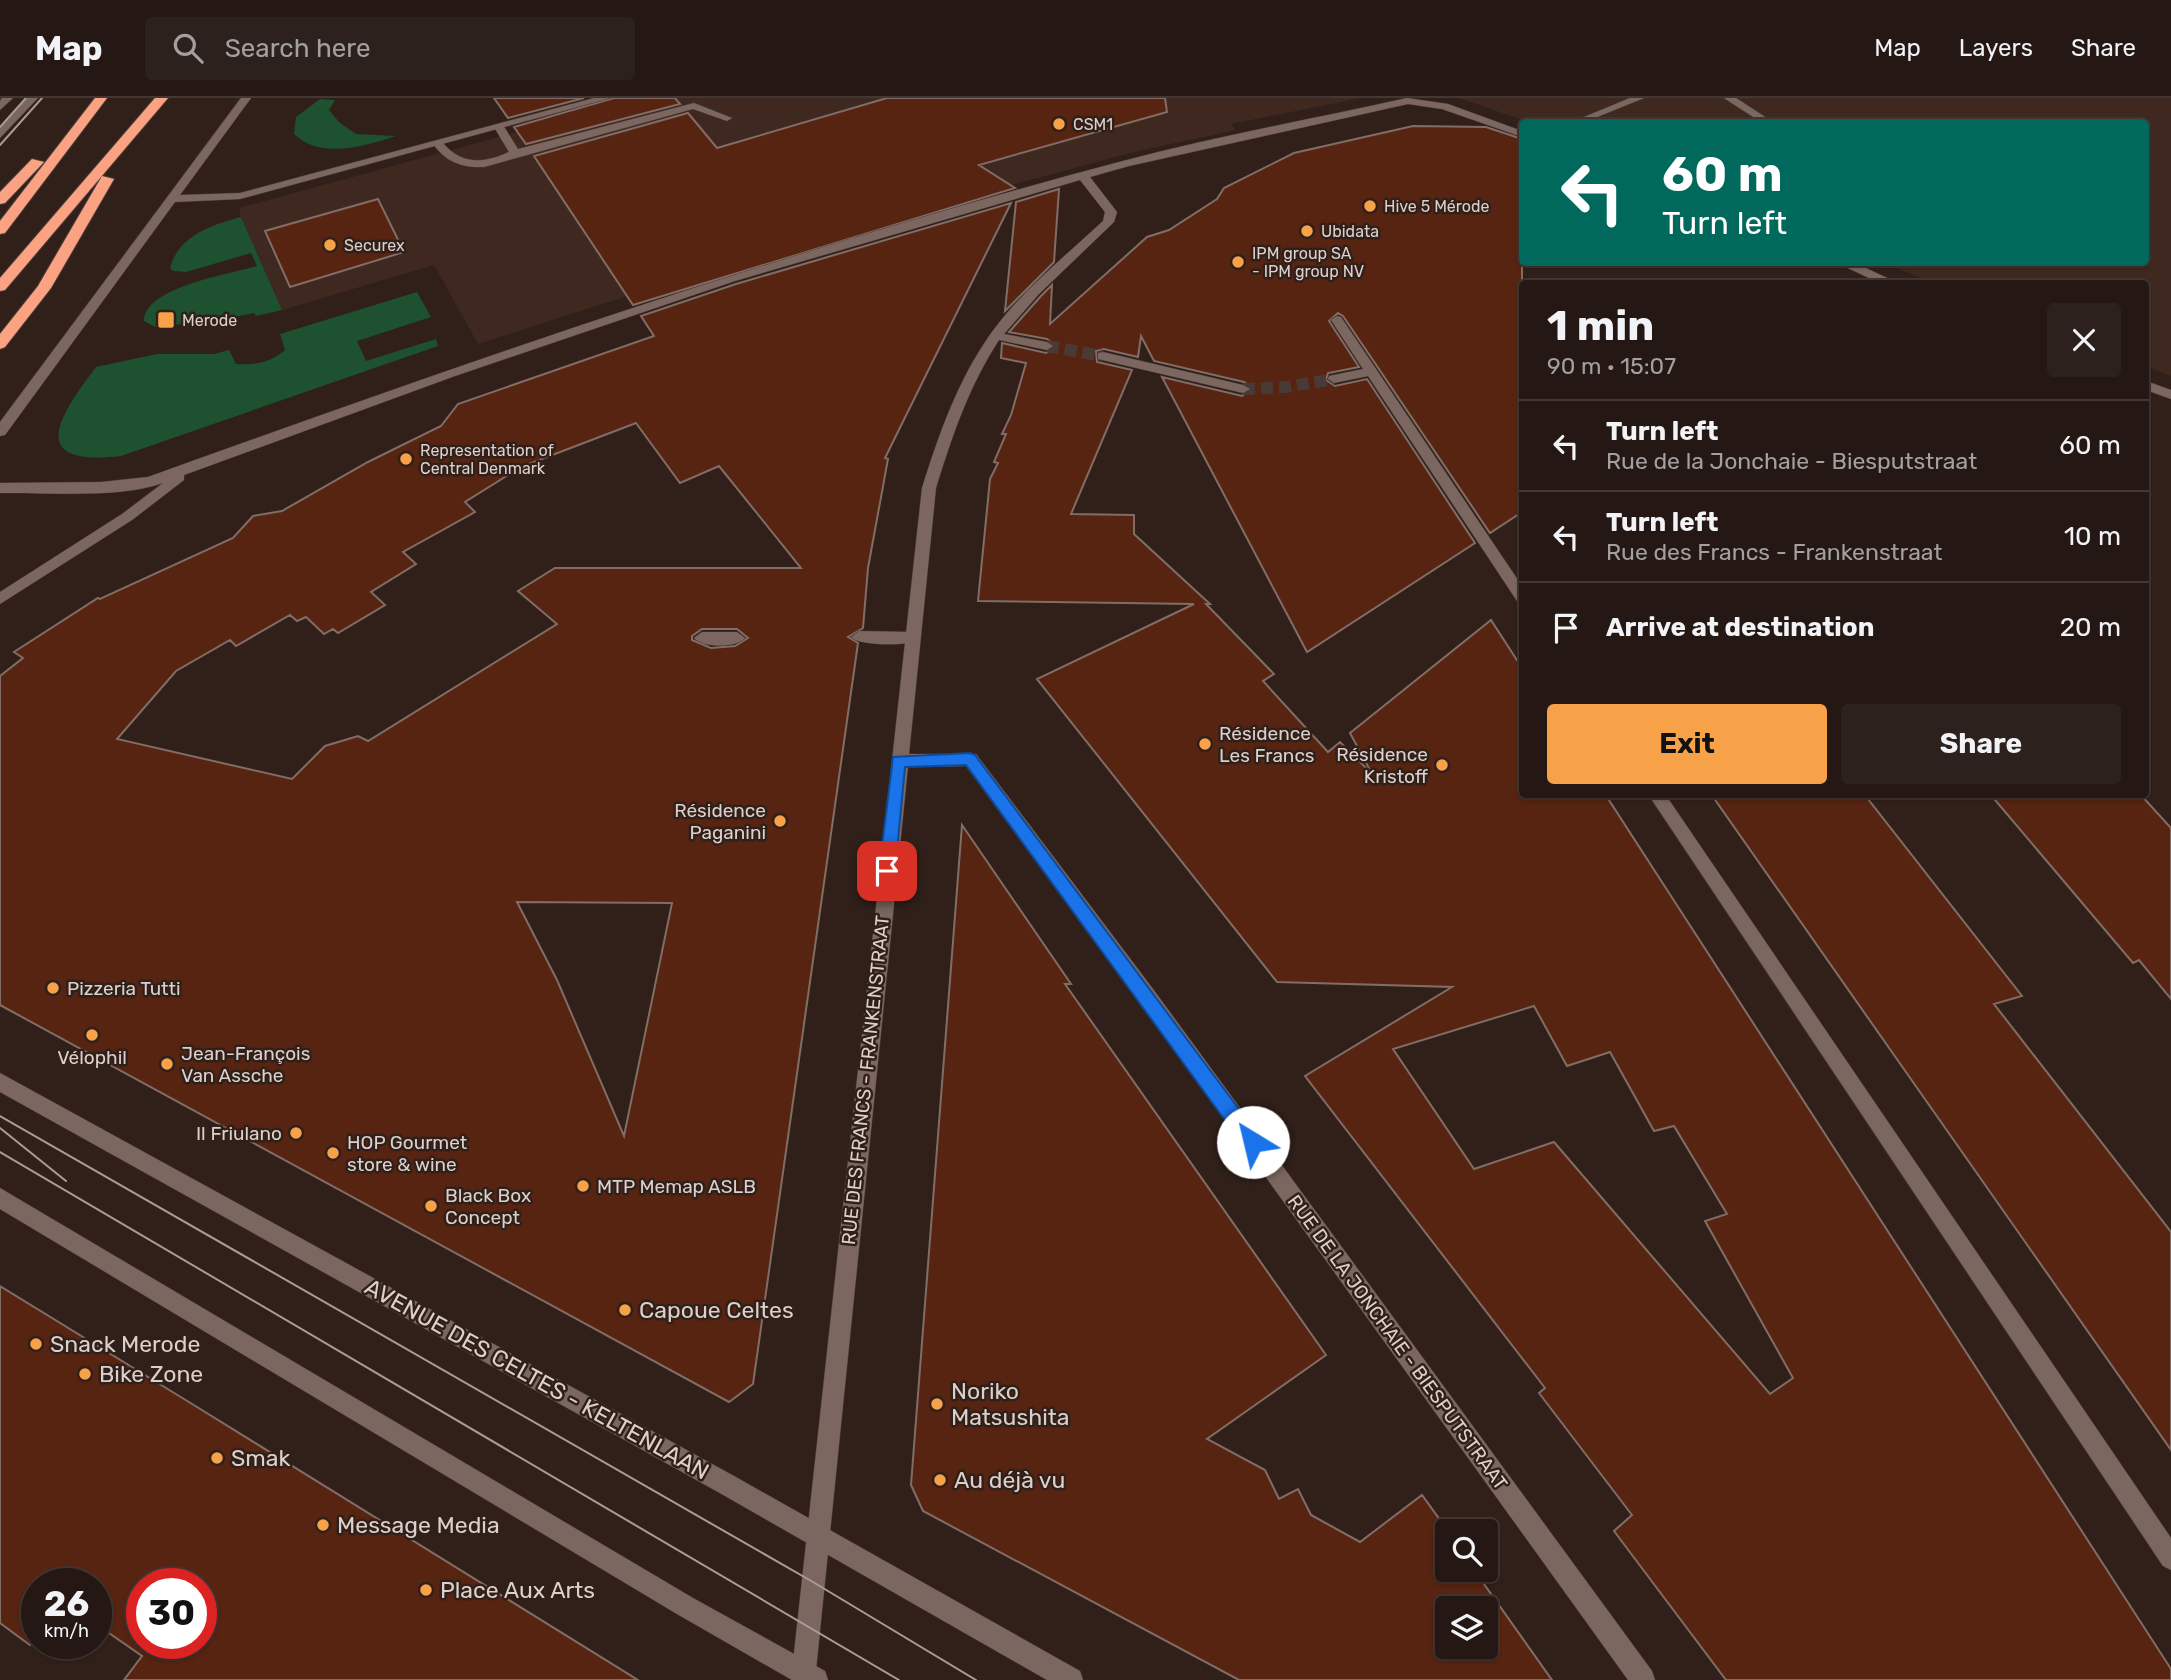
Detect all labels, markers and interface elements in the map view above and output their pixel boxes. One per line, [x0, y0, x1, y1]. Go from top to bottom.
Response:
search box [145, 17, 635, 80]
text: Map [35, 29, 103, 68]
icon: search [169, 29, 207, 67]
text: Search here [225, 33, 370, 64]
text: Map [1874, 34, 1921, 62]
text: Layers [1959, 34, 2033, 62]
text: Share [2071, 34, 2136, 62]
place label: CSM1 [1073, 115, 1113, 134]
marker: CSM1 [1051, 116, 1067, 132]
text: 60 m [1662, 145, 1783, 203]
icon: left [1547, 147, 1638, 238]
place label: Hive 5 Mérode [1384, 197, 1489, 216]
marker: Hive 5 Mérode [1362, 198, 1378, 214]
text: Turn left [1662, 204, 1787, 242]
place label: Ubidata [1321, 222, 1379, 241]
marker: Ubidata [1299, 223, 1315, 239]
place label: Securex [344, 236, 405, 255]
marker: Securex [322, 237, 338, 253]
place label: IPM group SA - IPM group NV [1252, 244, 1364, 281]
marker: IPM group SA - IPM group NV [1230, 254, 1246, 270]
text: 1 min [1547, 301, 1654, 351]
button: close [2047, 303, 2121, 377]
marker: Merode [156, 310, 176, 330]
place label: Merode [182, 311, 237, 330]
text: 90 m · 15:07 [1547, 352, 1676, 380]
text: Turn left [1606, 416, 1718, 447]
icon: left [1547, 427, 1585, 465]
text: 60 m [2059, 430, 2121, 461]
place label: Representation of Central Denmark [420, 441, 554, 478]
text: Rue de la Jonchaie - Biesputstraat [1606, 447, 1977, 475]
marker: Representation of Central Denmark [398, 451, 414, 467]
text: Turn left [1606, 507, 1718, 538]
icon: left [1547, 518, 1585, 556]
text: 10 m [2064, 521, 2121, 552]
text: Rue des Francs - Frankenstraat [1606, 538, 1942, 566]
icon: arrive [1547, 609, 1585, 647]
text: Arrive at destination [1606, 612, 1874, 643]
text: 20 m [2060, 612, 2121, 643]
button: Exit [1547, 704, 1827, 784]
button: Share [1841, 704, 2121, 784]
place label: Résidence Les Francs [1219, 722, 1315, 767]
marker: Résidence Les Francs [1197, 736, 1213, 752]
place label: Résidence Kristoff [1336, 743, 1429, 788]
marker: Résidence Kristoff [1434, 757, 1450, 773]
place label: Résidence Paganini [674, 799, 766, 844]
marker: Résidence Paganini [772, 813, 788, 829]
pin [857, 841, 917, 901]
icon: arrive [868, 852, 906, 890]
street label: RUE DES FRANCS - FRANKENSTRAAT [837, 914, 894, 1246]
place label: Pizzeria Tutti [67, 977, 181, 1000]
marker: Pizzeria Tutti [45, 980, 61, 996]
marker: Vélophil [84, 1027, 100, 1043]
place label: Jean-François Van Assche [181, 1042, 310, 1087]
place label: Vélophil [57, 1046, 127, 1069]
marker: Jean-François Van Assche [159, 1056, 175, 1072]
position arrow [1216, 1105, 1290, 1179]
place label: Il Friulano [196, 1122, 282, 1145]
marker: Il Friulano [288, 1125, 304, 1141]
place label: HOP Gourmet store & wine [347, 1131, 468, 1176]
marker: HOP Gourmet store & wine [325, 1145, 341, 1161]
place label: MTP Memap ASLB [597, 1175, 756, 1198]
marker: MTP Memap ASLB [575, 1178, 591, 1194]
place label: Black Box Concept [445, 1184, 531, 1229]
street label: RUE DE LA JONCHAIE - BIESPUTSTRAAT [1283, 1190, 1512, 1494]
marker: Black Box Concept [423, 1198, 439, 1214]
street label: AVENUE DES CELTES - KELTENLAAN [360, 1272, 714, 1486]
place label: Capoue Celtes [639, 1296, 794, 1324]
marker: Capoue Celtes [617, 1302, 633, 1318]
place label: Snack Merode [50, 1330, 200, 1358]
marker: Snack Merode [28, 1336, 44, 1352]
place label: Bike Zone [99, 1360, 203, 1388]
marker: Bike Zone [77, 1366, 93, 1382]
place label: Noriko Matsushita [951, 1377, 1069, 1431]
marker: Noriko Matsushita [929, 1396, 945, 1412]
place label: Smak [231, 1444, 290, 1472]
marker: Smak [209, 1450, 225, 1466]
place label: Au déjà vu [954, 1466, 1065, 1494]
marker: Au déjà vu [932, 1472, 948, 1488]
place label: Message Media [337, 1511, 500, 1539]
marker: Message Media [315, 1517, 331, 1533]
map controls [1435, 1519, 1498, 1659]
button: search [1435, 1519, 1498, 1582]
speed limit sign: 30 [126, 1568, 217, 1659]
place label: Place Aux Arts [440, 1576, 595, 1604]
marker: Place Aux Arts [418, 1582, 434, 1598]
text: 26 [44, 1583, 89, 1625]
button: layers [1435, 1596, 1498, 1659]
text: km/h [44, 1620, 89, 1642]

